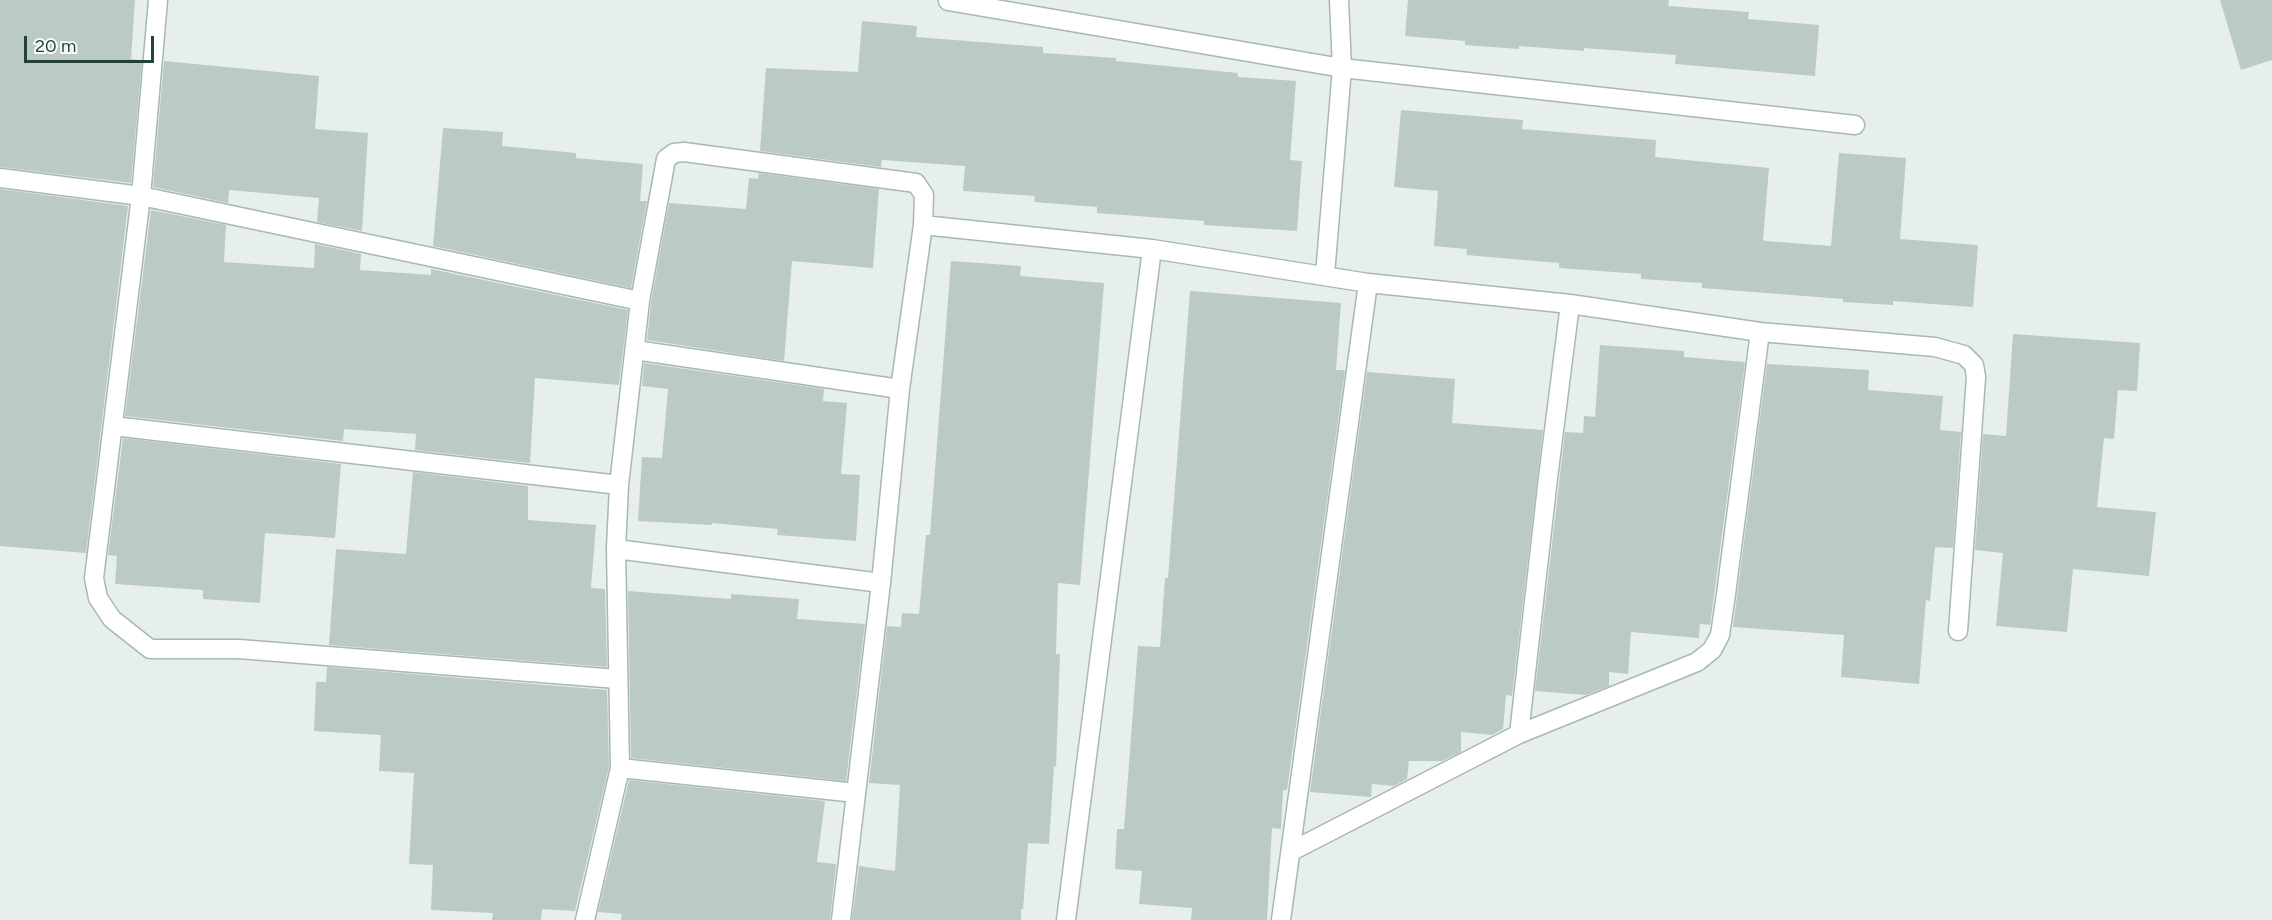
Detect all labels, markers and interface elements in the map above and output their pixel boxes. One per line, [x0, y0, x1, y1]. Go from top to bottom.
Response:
scale bar [27, 24, 158, 62]
text: 20 m [35, 35, 76, 57]

